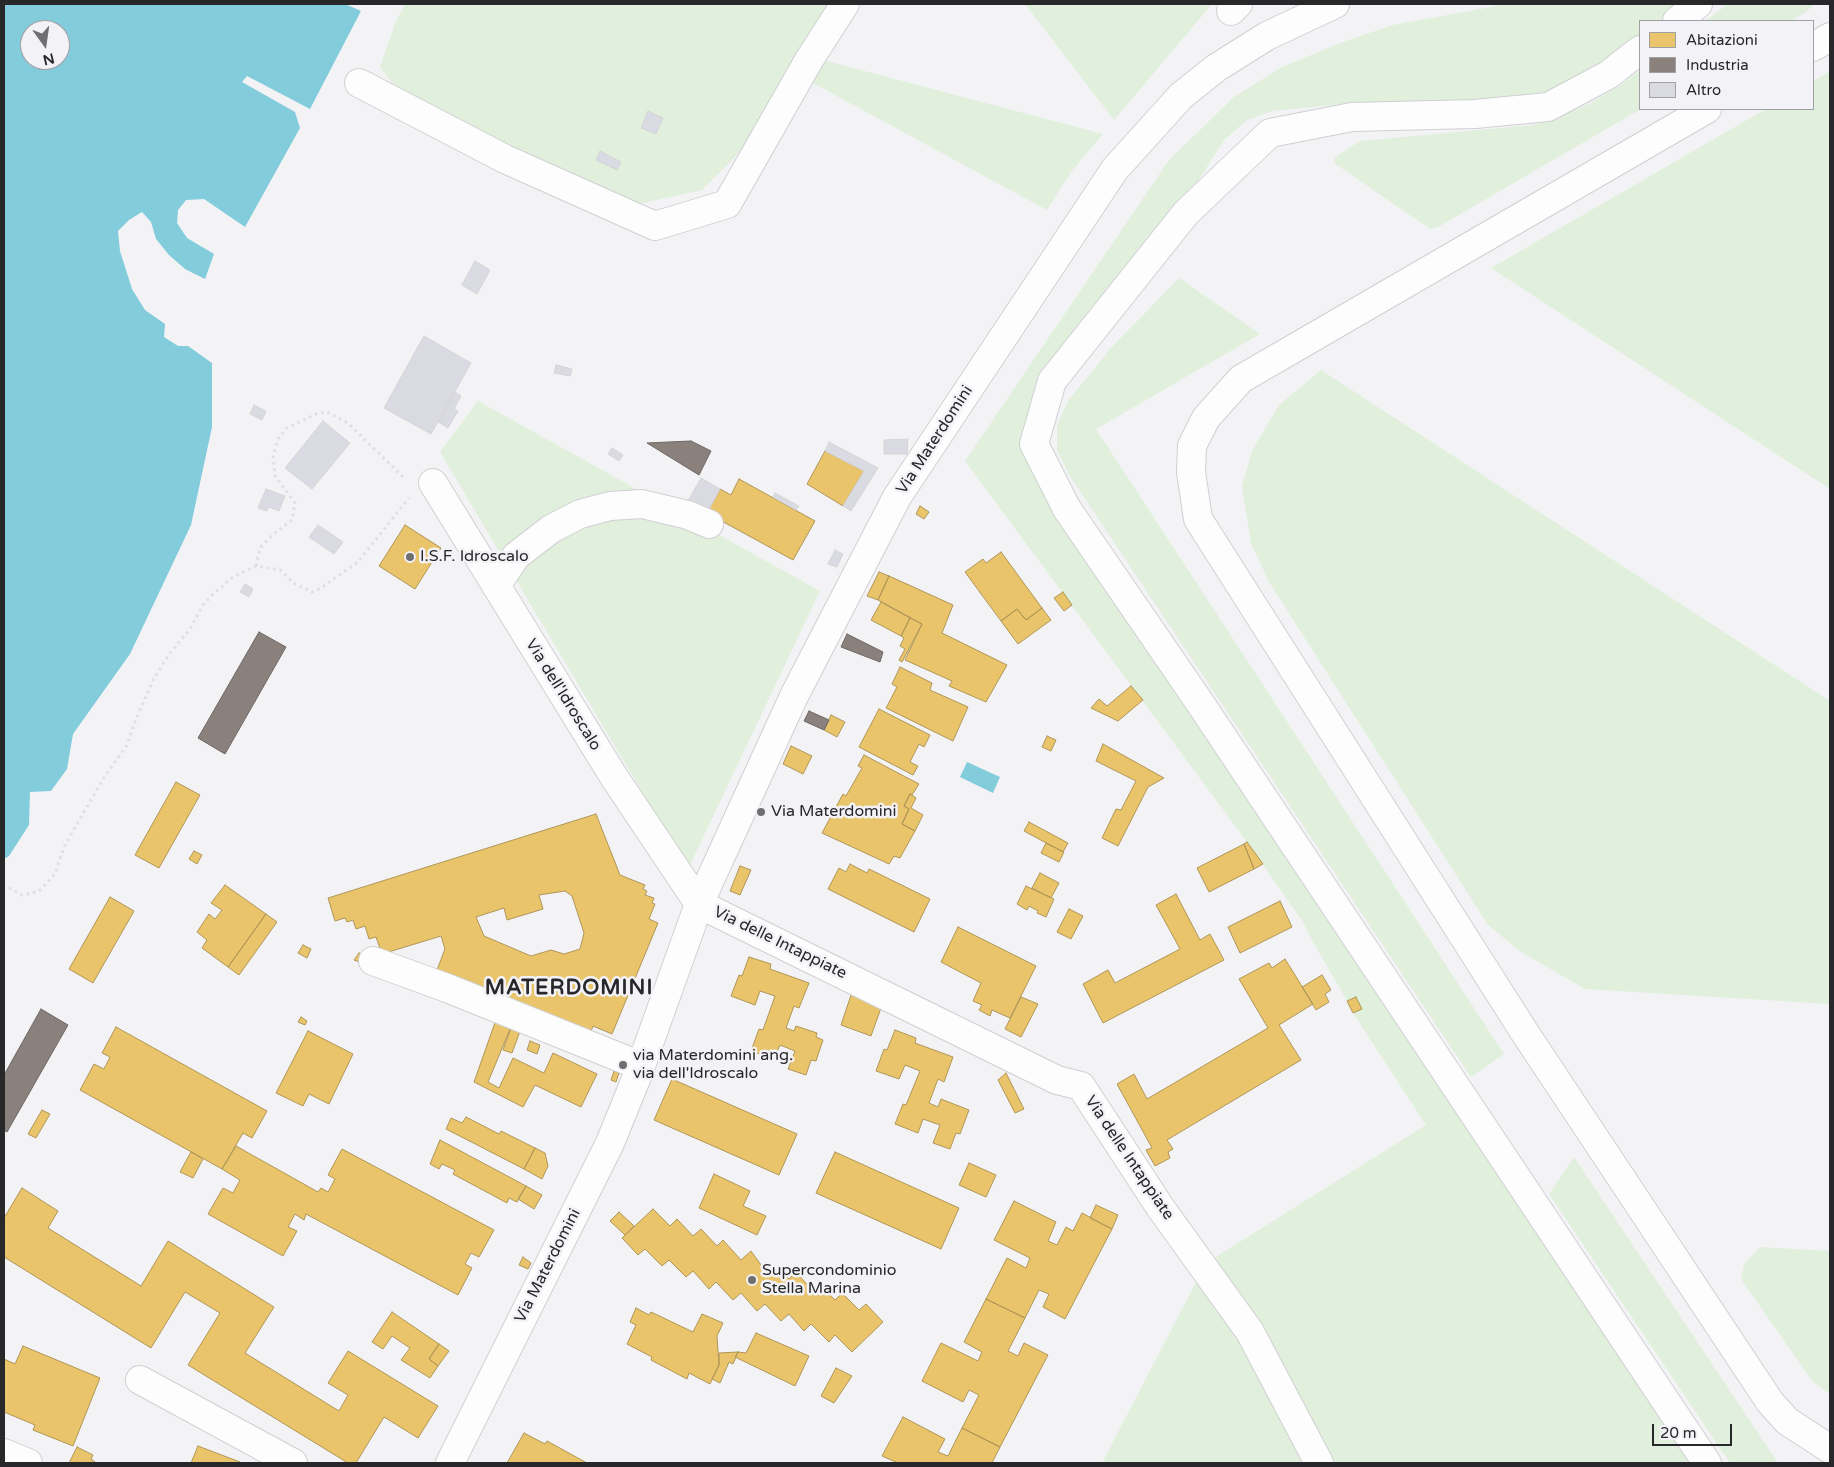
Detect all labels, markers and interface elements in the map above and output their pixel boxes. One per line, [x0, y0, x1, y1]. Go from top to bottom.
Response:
north arrow [20, 20, 70, 70]
legend [1639, 20, 1814, 110]
text: Abitazioni [1686, 31, 1758, 49]
text: N [41, 49, 56, 69]
text: Industria [1686, 56, 1749, 74]
text: Altro [1686, 81, 1721, 99]
street label: Via Materdomini [893, 382, 977, 498]
place label: I.S.F. Idroscalo [420, 547, 529, 567]
marker: I.S.F. Idroscalo [404, 551, 416, 563]
street label: Via dell'Idroscalo [521, 636, 605, 754]
place label: Via Materdomini [771, 802, 897, 822]
marker: Via Materdomini [755, 806, 767, 818]
street label: Via delle Intappiate [710, 902, 850, 984]
district label: MATERDOMINI [483, 975, 655, 1001]
place label: via Materdomini ang. via dell'Idroscalo [633, 1046, 793, 1084]
marker: via Materdomini ang. via dell'Idroscalo [617, 1059, 629, 1071]
street label: Via delle Intappiate [1080, 1092, 1178, 1224]
street label: Via Materdomini [511, 1206, 585, 1326]
place label: Supercondominio Stella Marina [762, 1261, 896, 1299]
marker: Supercondominio Stella Marina [746, 1274, 758, 1286]
scale bar [1654, 1414, 1734, 1446]
text: 20 m [1660, 1424, 1697, 1442]

